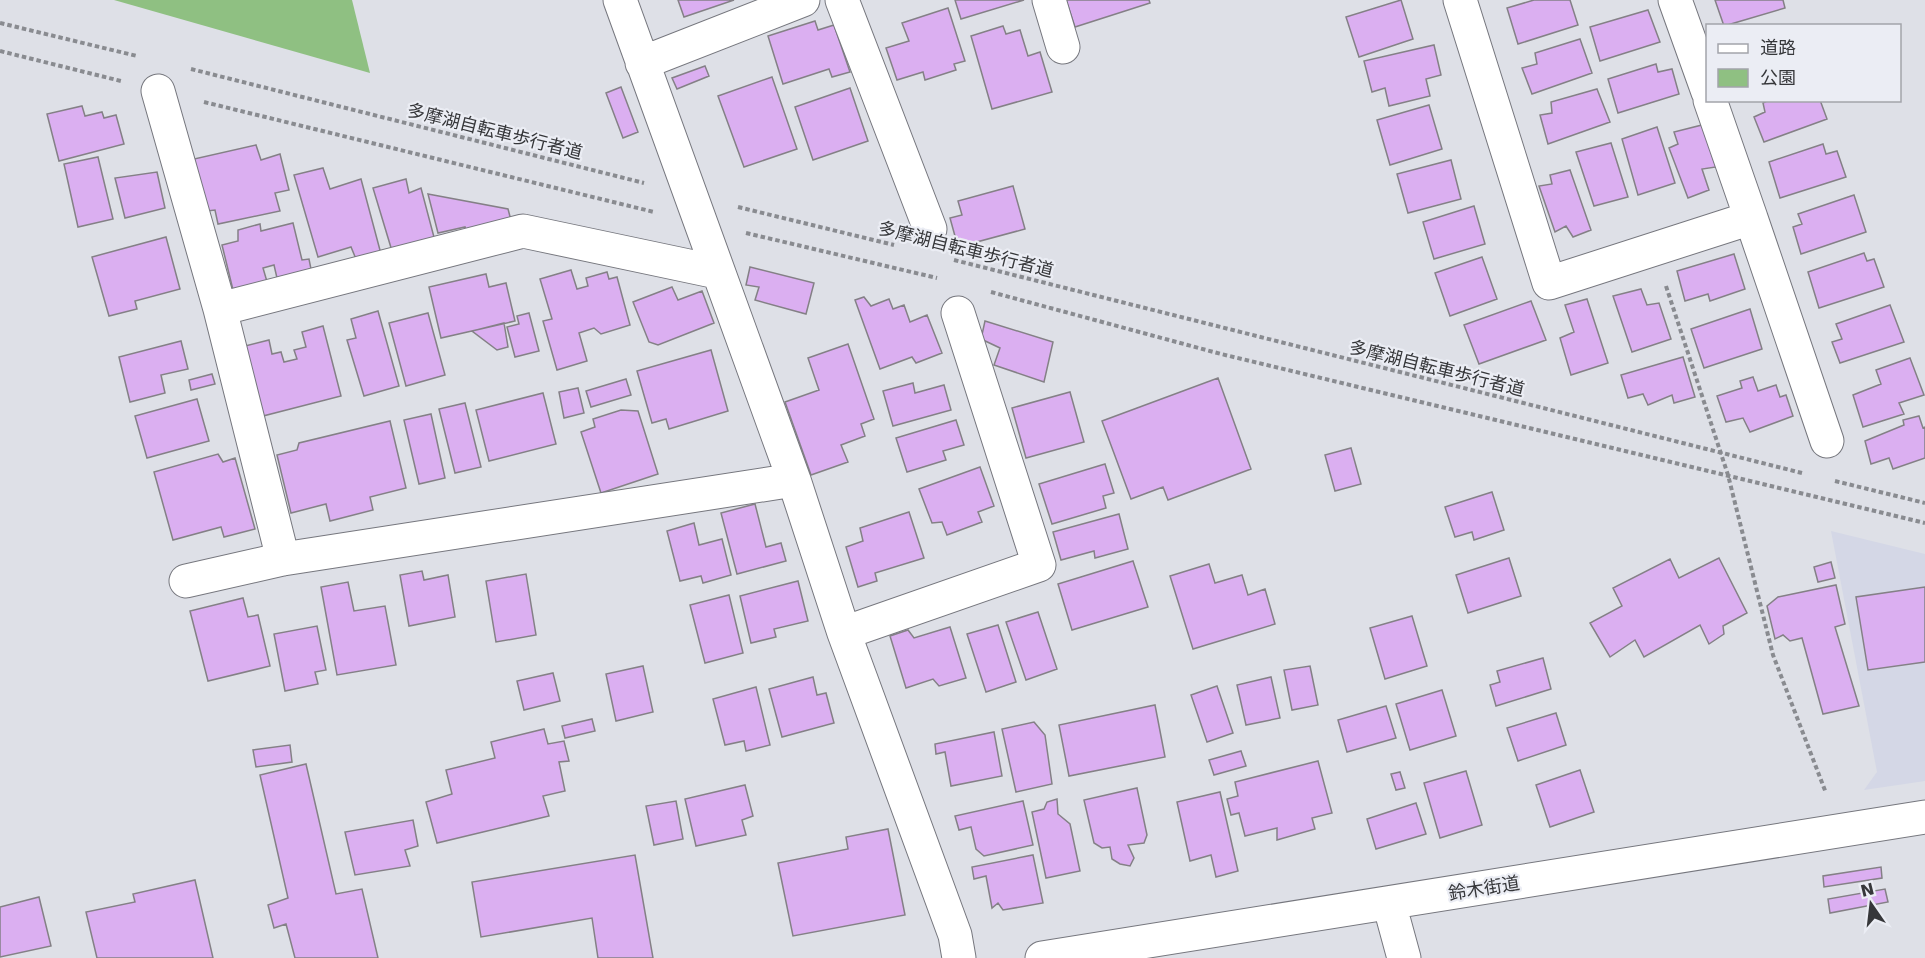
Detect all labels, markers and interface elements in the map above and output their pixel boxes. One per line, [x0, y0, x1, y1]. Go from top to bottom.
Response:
legend [1706, 24, 1901, 102]
text: 道路 [1760, 37, 1796, 58]
text: 公園 [1760, 67, 1796, 88]
street label: 多摩湖自転車歩行者道 [405, 99, 585, 163]
street label: 多摩湖自転車歩行者道 [876, 217, 1056, 281]
street label: 多摩湖自転車歩行者道 [1347, 336, 1527, 400]
street label: 鈴木街道 [1447, 872, 1521, 904]
north arrow [1841, 874, 1901, 934]
text: N [1859, 879, 1876, 901]

